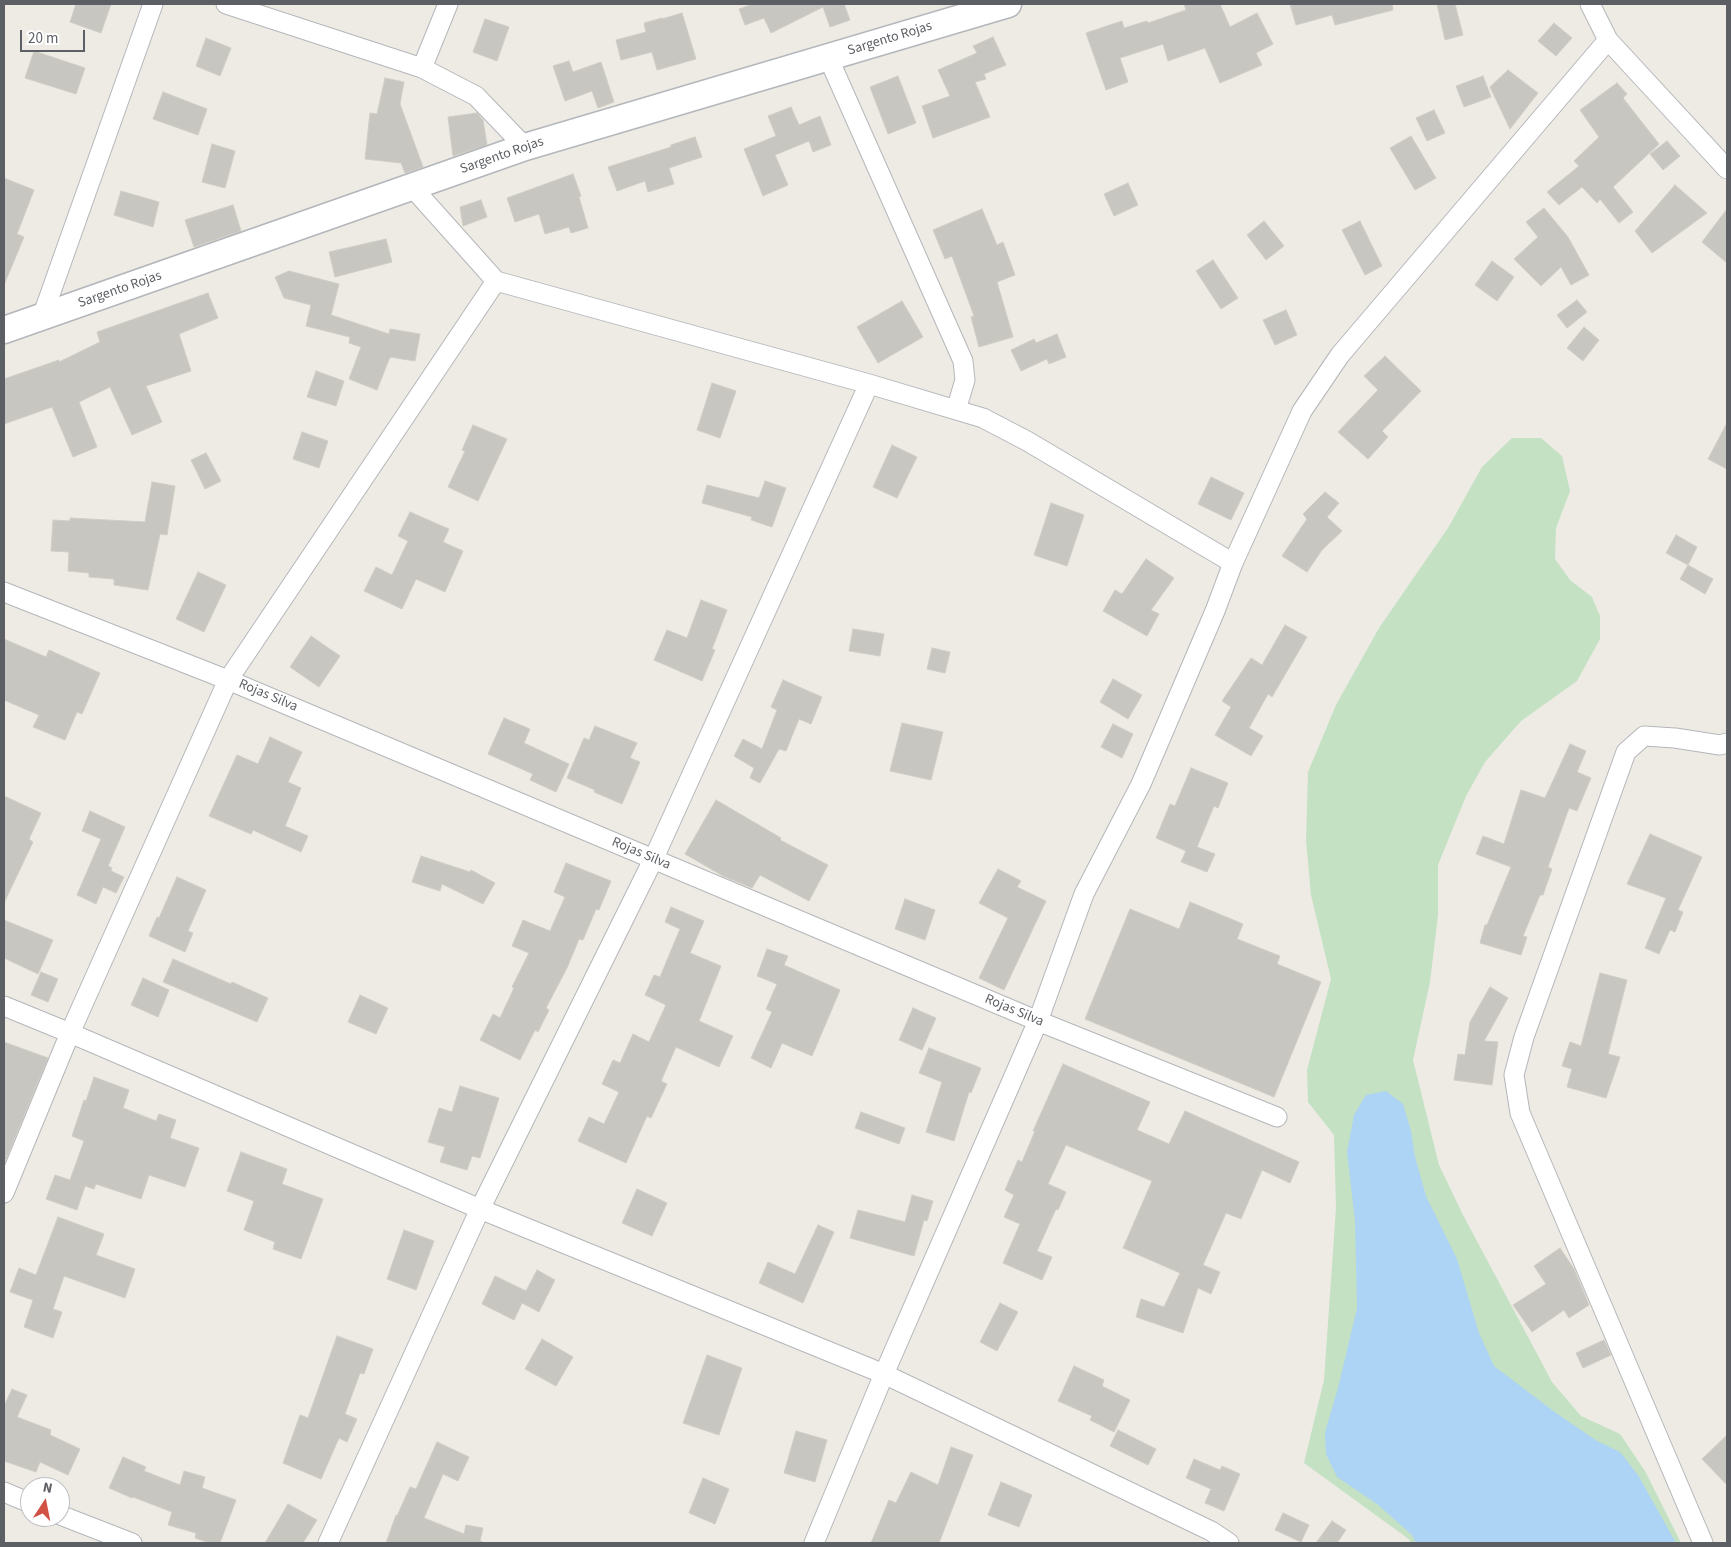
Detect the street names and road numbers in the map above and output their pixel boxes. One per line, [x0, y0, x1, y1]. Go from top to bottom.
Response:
street label: Sargento Rojas [846, 18, 934, 60]
street label: Sargento Rojas [458, 134, 546, 178]
street label: Sargento Rojas [76, 268, 164, 312]
street label: Rojas Silva [236, 676, 300, 716]
street label: Rojas Silva [609, 834, 673, 874]
street label: Rojas Silva [982, 991, 1046, 1031]

